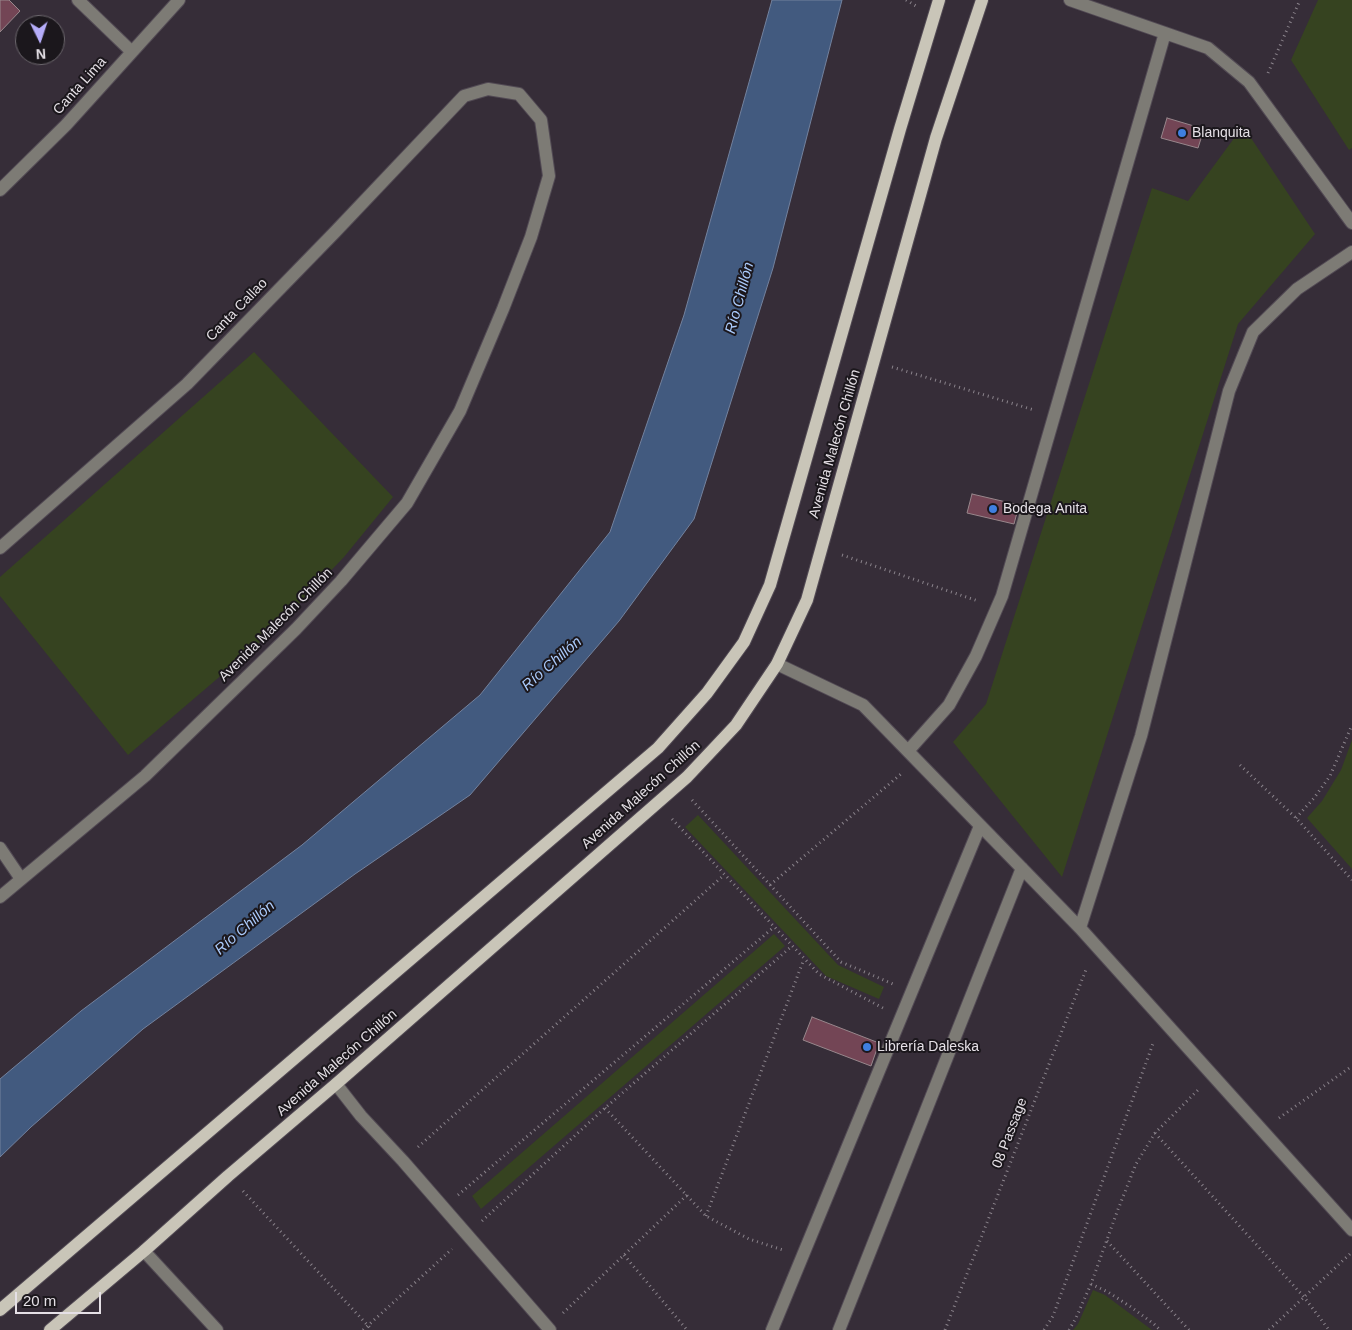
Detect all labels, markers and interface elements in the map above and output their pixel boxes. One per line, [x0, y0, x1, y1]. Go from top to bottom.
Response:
north arrow [15, 15, 65, 65]
text: N [35, 46, 47, 62]
street label: Canta Lima [50, 54, 110, 118]
place label: Blanquita [1192, 125, 1250, 141]
marker: Blanquita [1176, 127, 1188, 139]
water label: Río Chillón [722, 260, 758, 336]
street label: Canta Callao [203, 275, 271, 345]
street label: Avenida Malecón Chillón [806, 368, 864, 520]
place label: Bodega Anita [1003, 501, 1087, 517]
marker: Bodega Anita [987, 503, 999, 515]
street label: Avenida Malecón Chillón [216, 565, 336, 685]
water label: Río Chillón [518, 633, 586, 695]
street label: Avenida Malecón Chillón [578, 737, 704, 853]
water label: Río Chillón [211, 897, 279, 959]
street label: Avenida Malecón Chillón [273, 1006, 401, 1120]
place label: Librería Daleska [877, 1039, 979, 1055]
marker: Librería Daleska [861, 1041, 873, 1053]
street label: 08 Passage [989, 1095, 1031, 1171]
scale bar [18, 1282, 104, 1314]
text: 20 m [23, 1292, 56, 1309]

